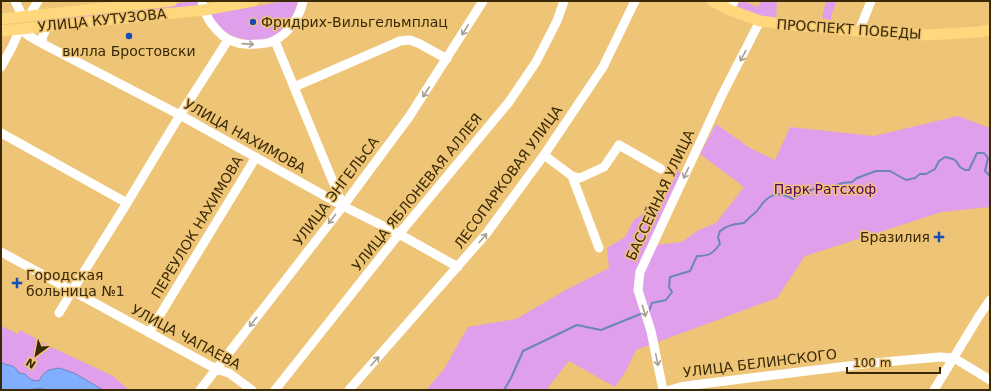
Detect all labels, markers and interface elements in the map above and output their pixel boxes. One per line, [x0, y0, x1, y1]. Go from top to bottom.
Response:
street label: УЛИЦА КУТУЗОВА [37, 5, 167, 35]
place label: Фридрих-Вильгельмплац [261, 14, 448, 30]
street label: ПРОСПЕКТ ПОБЕДЫ [776, 16, 922, 42]
marker: Фридрих-Вильгельмплац [248, 17, 258, 27]
one-way arrow [461, 24, 469, 35]
marker: вилла Бростовски [124, 31, 134, 41]
one-way arrow [242, 40, 255, 47]
place label: вилла Бростовски [62, 43, 196, 59]
one-way arrow [738, 50, 746, 62]
one-way arrow [422, 86, 430, 97]
street label: УЛИЦА НАХИМОВА [181, 96, 309, 176]
street label: ЛЕСОПАРКОВАЯ УЛИЦА [451, 102, 566, 252]
street label: УЛИЦА ЯБЛОНЕВАЯ АЛЛЕЯ [349, 110, 485, 274]
street label: БАССЕЙНАЯ УЛИЦА [622, 126, 698, 263]
street label: УЛИЦА ЭНГЕЛЬСА [290, 133, 382, 248]
street label: ПЕРЕУЛОК НАХИМОВА [148, 152, 246, 301]
one-way arrow [682, 167, 689, 179]
park label: Парк Ратсхоф [774, 181, 876, 197]
one-way arrow [328, 214, 337, 225]
place label: Бразилия [860, 229, 930, 245]
marker: Бразилия [933, 231, 945, 243]
one-way arrow [479, 232, 488, 243]
place label: Городская больница №1 [26, 267, 125, 299]
marker: Городская больница №1 [11, 277, 23, 289]
street label: УЛИЦА ЧАПАЕВА [129, 301, 244, 373]
one-way arrow [641, 304, 648, 317]
one-way arrow [248, 316, 257, 327]
north arrow [16, 335, 56, 375]
street label: УЛИЦА БЕЛИНСКОГО [682, 346, 838, 380]
scale bar [847, 349, 940, 375]
one-way arrow [653, 353, 661, 366]
text: N [24, 355, 38, 371]
one-way arrow [370, 356, 380, 366]
text: 100 m [853, 356, 891, 370]

